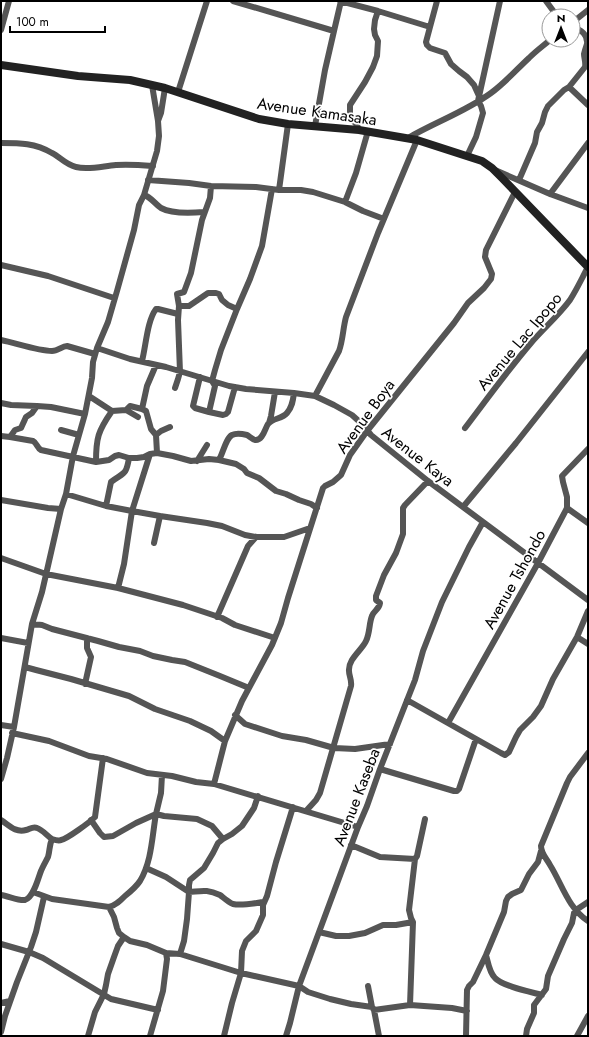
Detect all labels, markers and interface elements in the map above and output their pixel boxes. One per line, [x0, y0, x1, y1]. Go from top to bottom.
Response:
scale bar [10, 8, 105, 34]
north arrow [541, 8, 581, 48]
text: N [557, 10, 565, 26]
text: 100 m [16, 13, 49, 31]
street label: Avenue Kamasaka [256, 92, 378, 131]
street label: Avenue Lac Ipopo [471, 287, 567, 395]
street label: Avenue Boya [331, 374, 400, 458]
street label: Avenue Kaya [377, 421, 459, 492]
street label: Avenue Tshondo [478, 525, 551, 633]
street label: Avenue Kaseba [327, 745, 386, 849]

